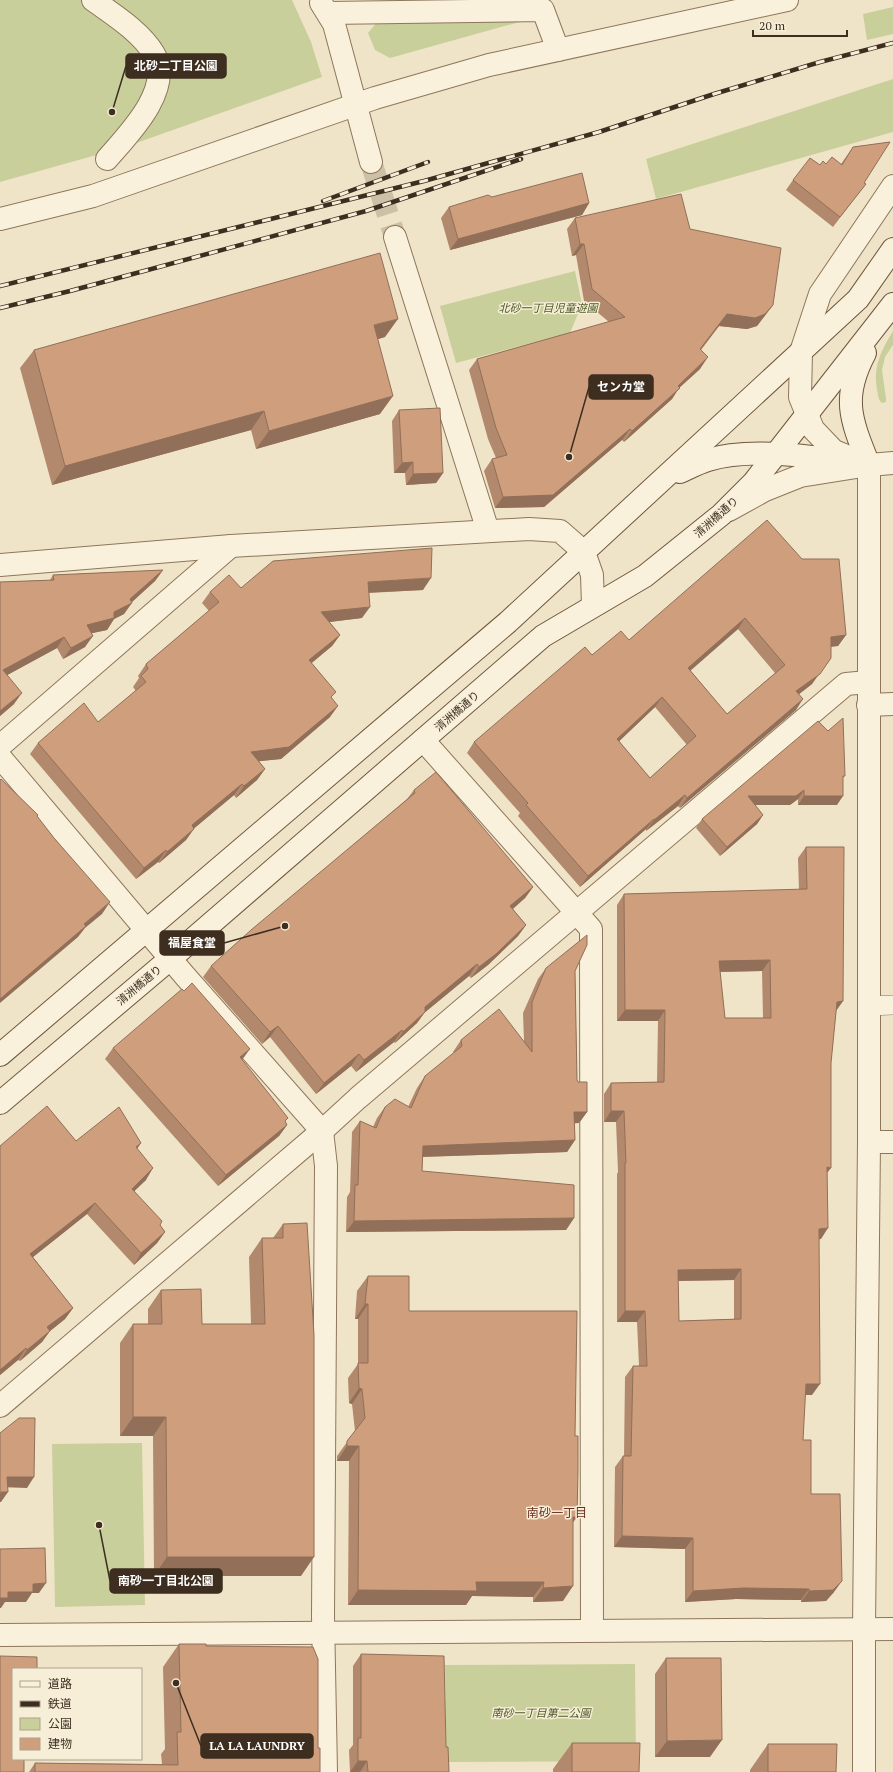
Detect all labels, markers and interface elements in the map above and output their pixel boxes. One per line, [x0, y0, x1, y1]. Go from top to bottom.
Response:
scale bar [753, 12, 847, 38]
text: 20 m [759, 18, 786, 33]
callout: 北砂二丁目公園 [126, 54, 226, 78]
text: 北砂二丁目公園 [134, 58, 218, 73]
park label: 北砂一丁目児童遊園 [499, 301, 599, 315]
callout: センカ堂 [589, 375, 653, 399]
text: センカ堂 [597, 379, 645, 394]
street label: 清洲橋通り [691, 493, 741, 541]
street label: 清洲橋通り [432, 688, 482, 734]
callout: 福屋食堂 [160, 931, 224, 955]
text: 福屋食堂 [168, 935, 216, 950]
street label: 清洲橋通り [113, 962, 165, 1008]
district label: 南砂一丁目 [527, 1505, 587, 1520]
callout: 南砂一丁目北公園 [110, 1569, 222, 1593]
text: 南砂一丁目北公園 [118, 1573, 214, 1588]
legend [12, 1668, 142, 1760]
text: 道路 [48, 1676, 72, 1691]
text: 鉄道 [48, 1696, 72, 1711]
park label: 南砂一丁目第二公園 [492, 1706, 592, 1720]
text: 公園 [48, 1716, 72, 1731]
callout: LA LA LAUNDRY [201, 1734, 313, 1758]
text: 建物 [48, 1736, 72, 1751]
text: LA LA LAUNDRY [209, 1738, 305, 1753]

